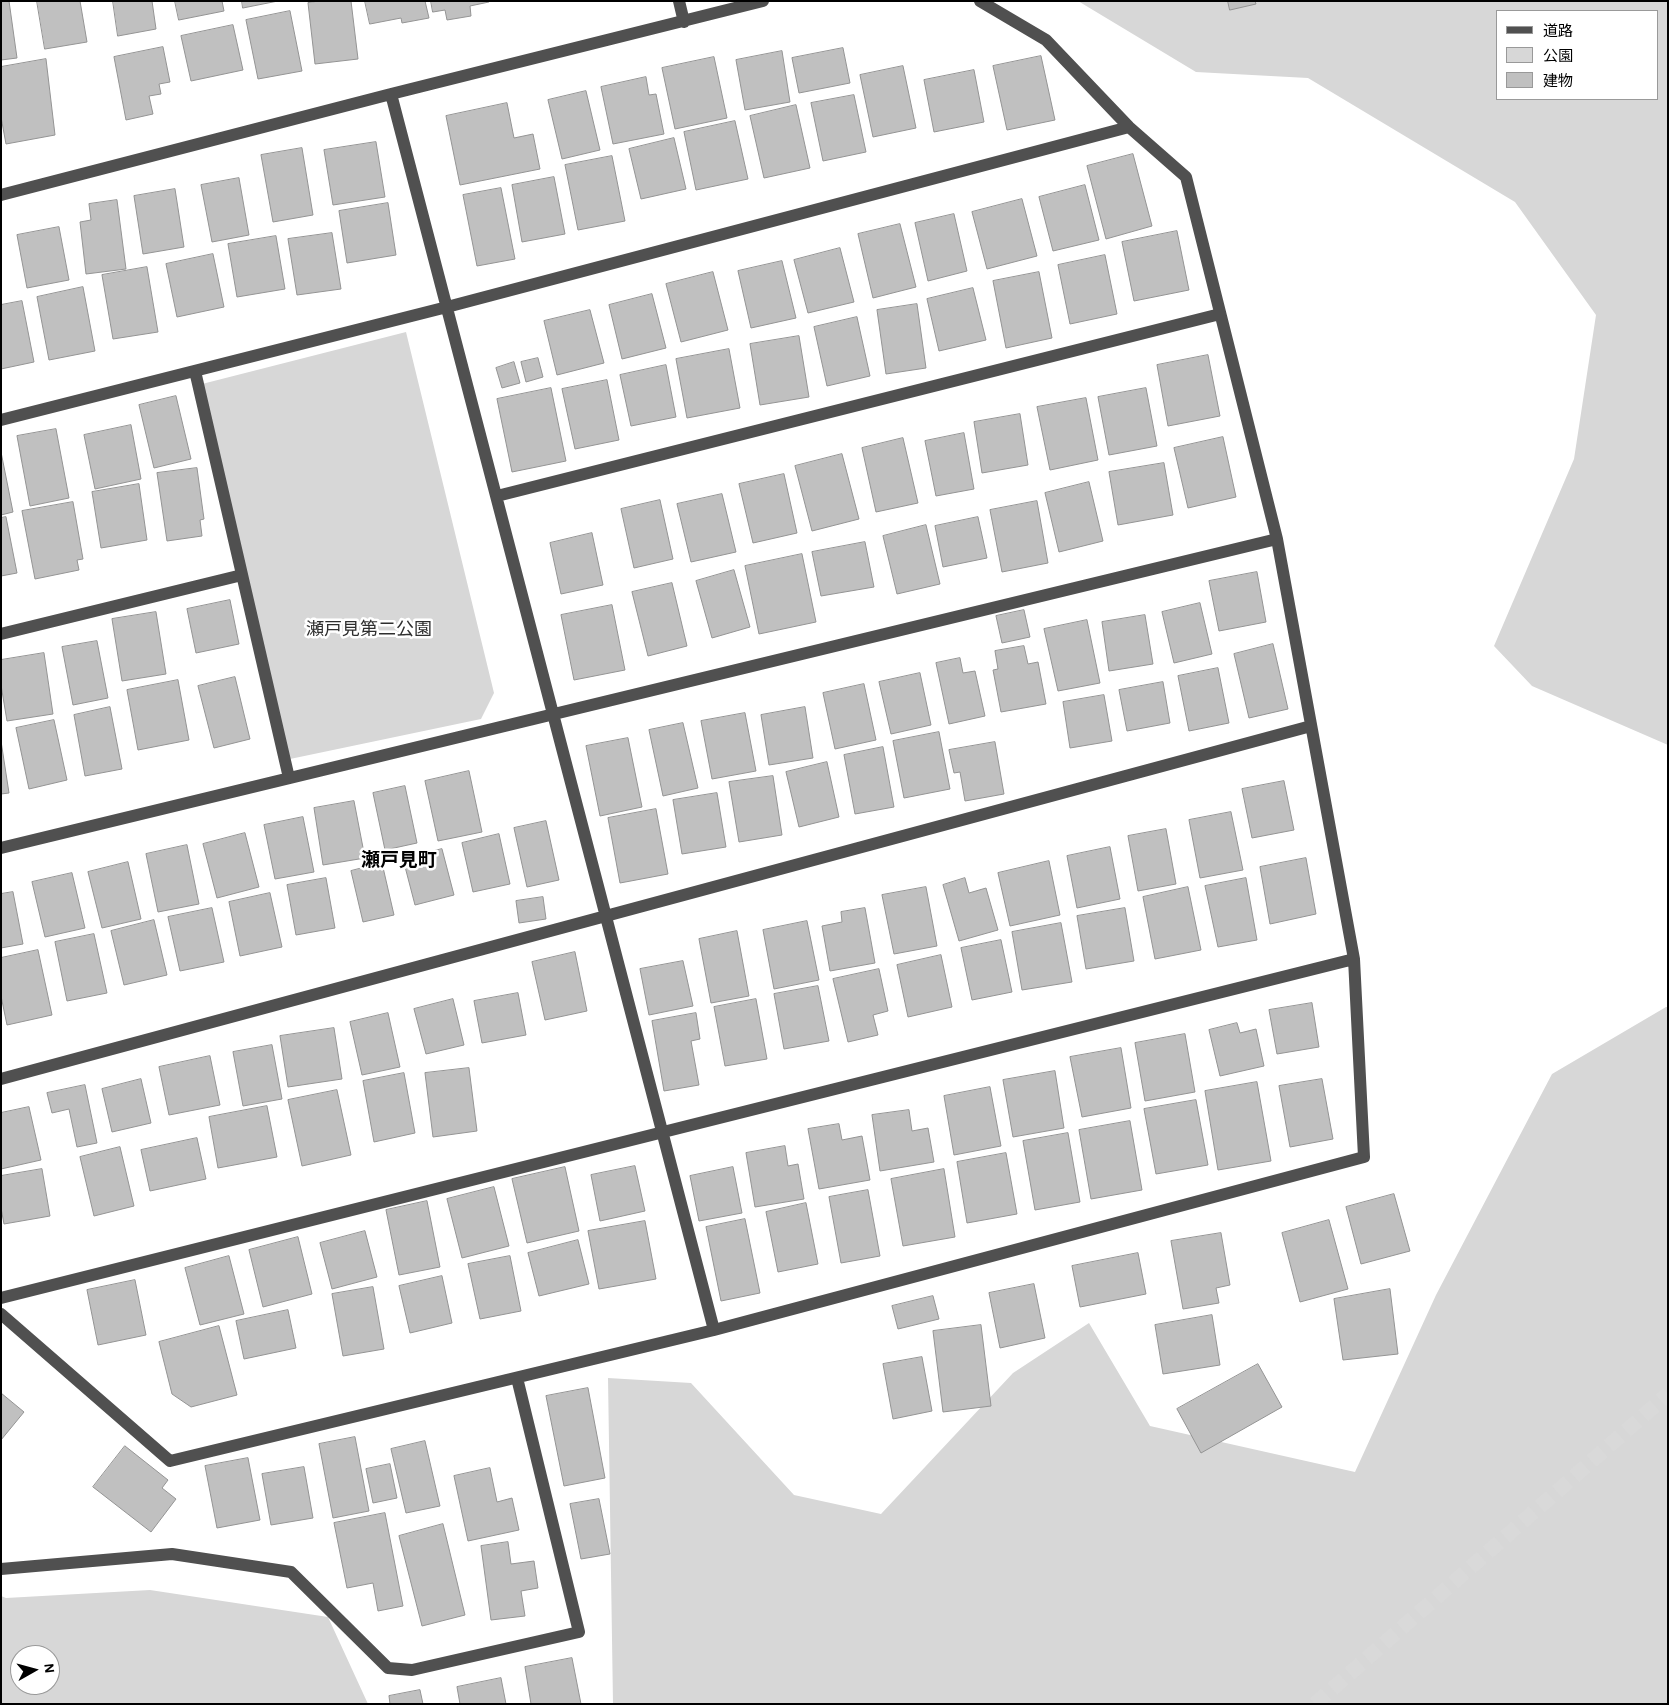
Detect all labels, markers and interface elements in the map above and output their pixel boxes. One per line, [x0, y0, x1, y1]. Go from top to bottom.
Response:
legend [1496, 10, 1659, 100]
text: 道路 [1543, 24, 1573, 39]
text: 公園 [1543, 49, 1573, 64]
text: 建物 [1543, 74, 1573, 89]
park label: 瀬戸見第二公園 [306, 619, 432, 641]
district label: 瀬戸見町 [361, 849, 437, 871]
north arrow [10, 1645, 60, 1695]
text: N [41, 1663, 56, 1674]

